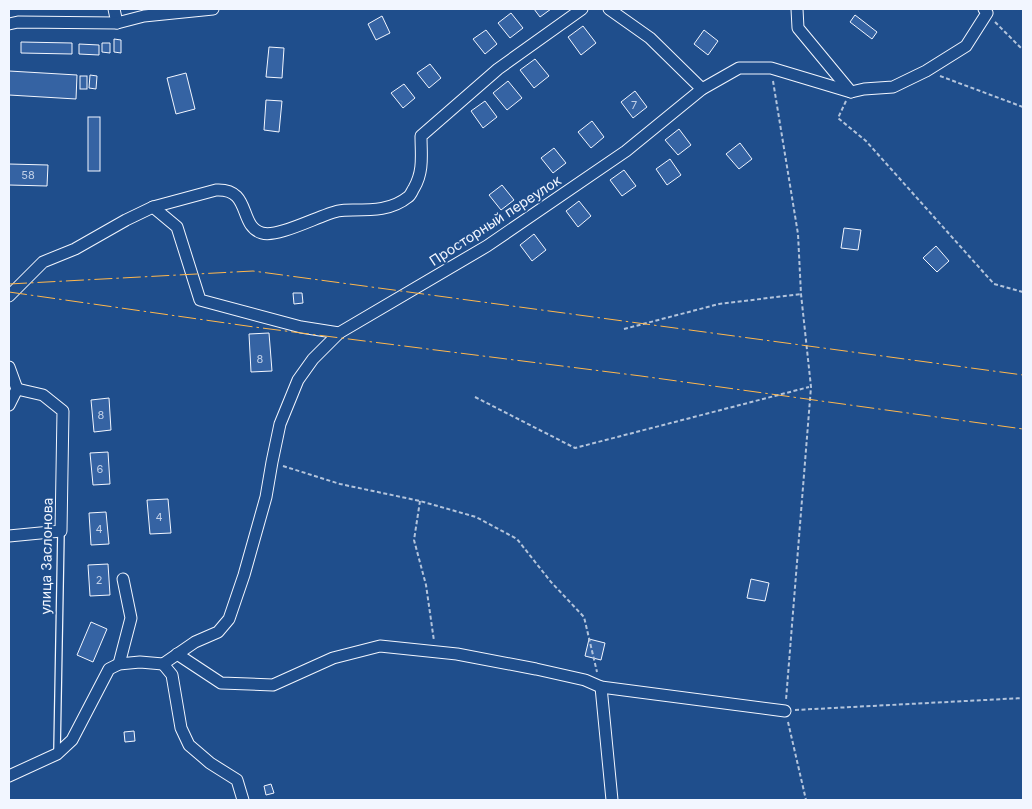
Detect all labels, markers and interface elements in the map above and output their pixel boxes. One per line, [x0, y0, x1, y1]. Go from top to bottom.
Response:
house number: 7 [631, 98, 637, 112]
house number: 58 [21, 168, 35, 182]
street label: Просторный переулок [426, 171, 564, 269]
house number: 8 [257, 352, 264, 366]
house number: 8 [98, 408, 105, 422]
house number: 6 [97, 462, 104, 476]
street label: улица Заслонова [36, 497, 56, 615]
house number: 4 [155, 510, 163, 524]
house number: 4 [95, 522, 103, 536]
house number: 2 [96, 573, 102, 587]

